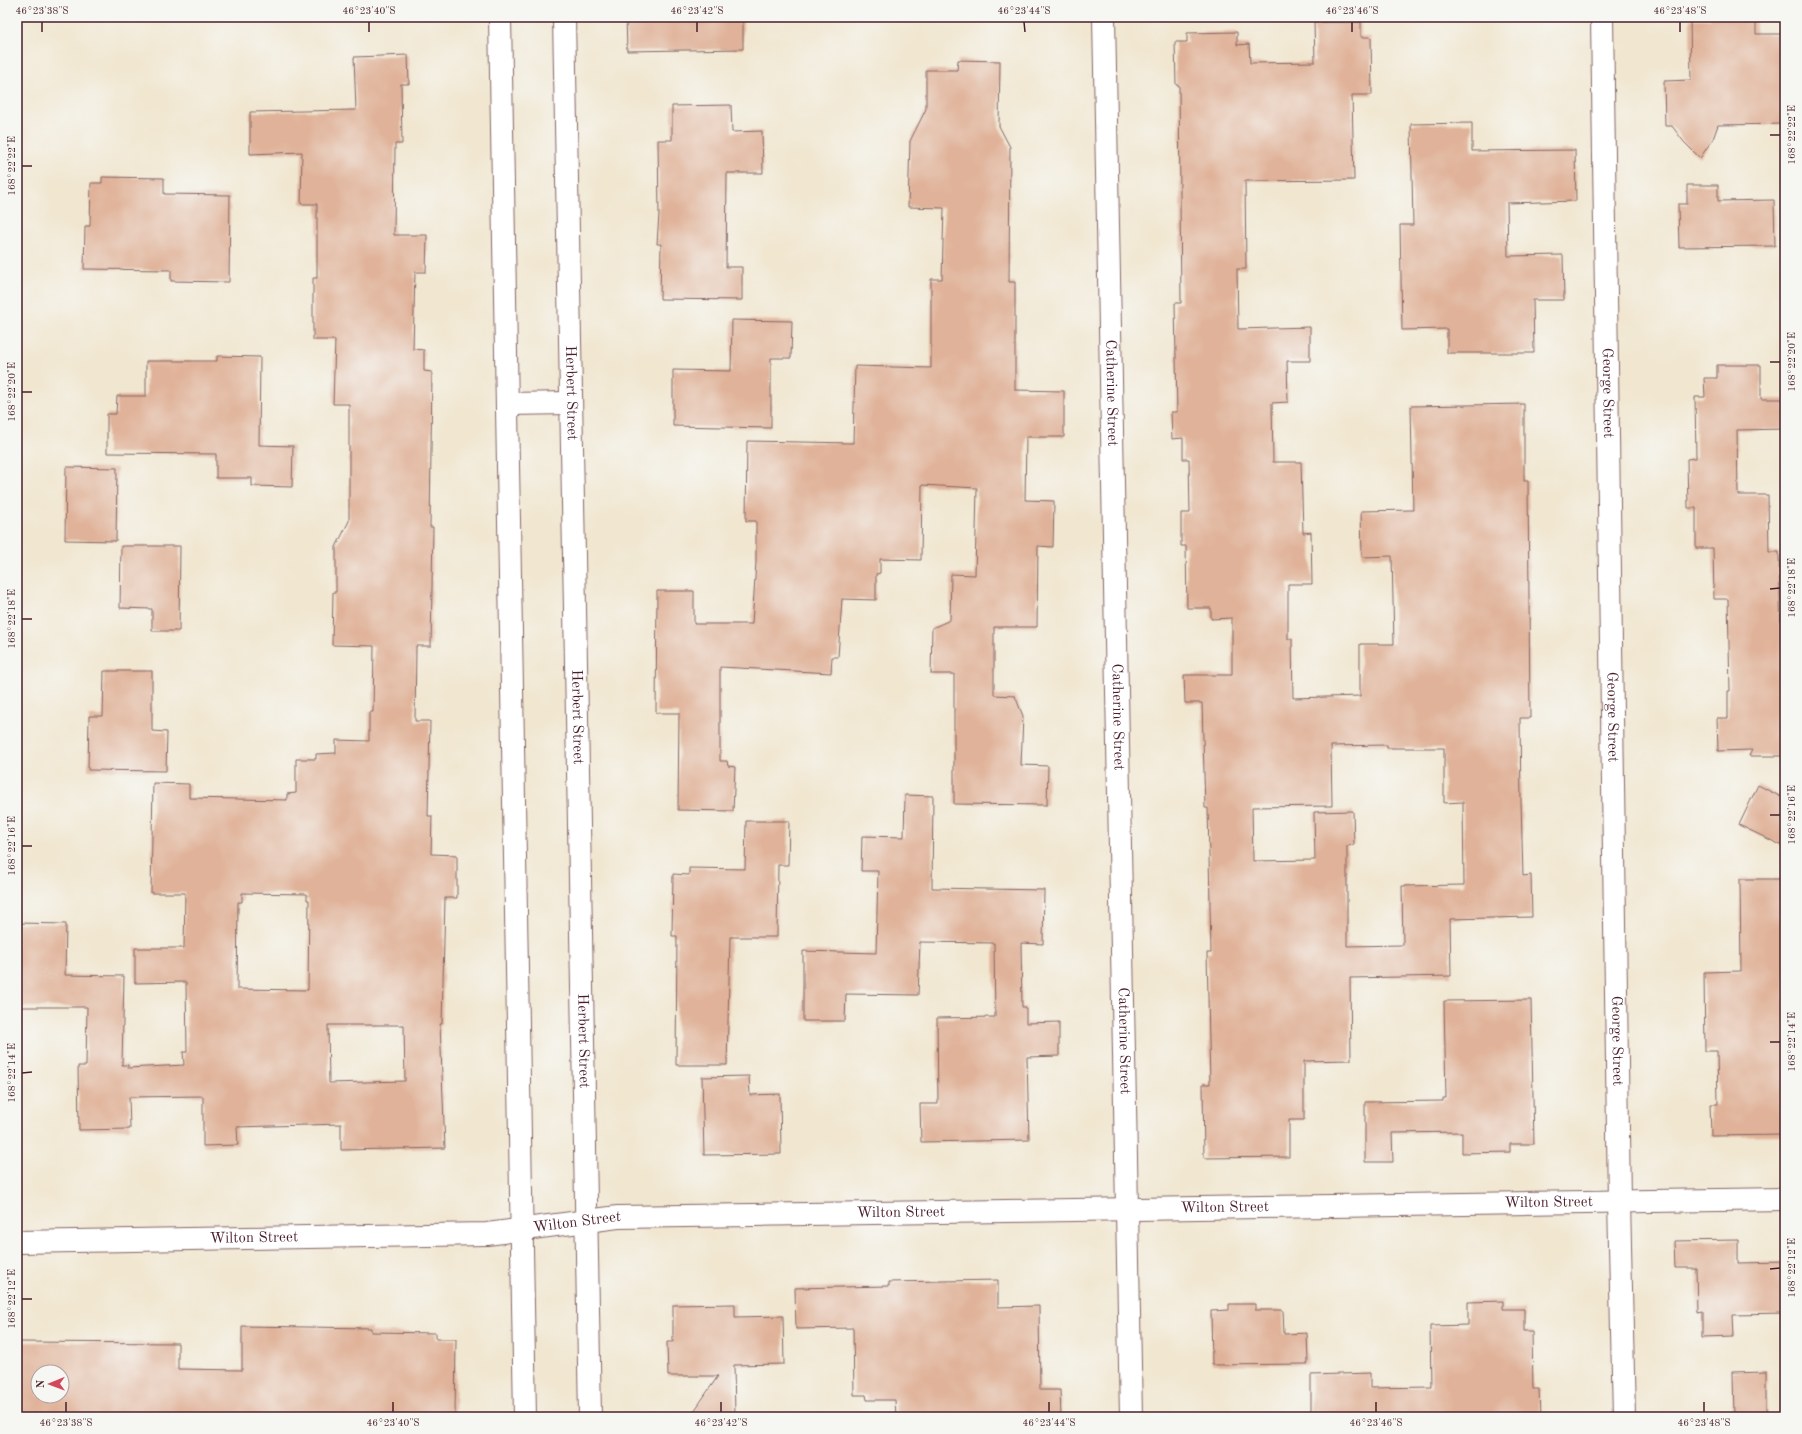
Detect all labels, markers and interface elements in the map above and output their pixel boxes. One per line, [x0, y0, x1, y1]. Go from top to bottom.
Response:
text: 46°23'38"S [15, 6, 69, 16]
text: 46°23'40"S [342, 6, 396, 16]
text: 46°23'42"S [670, 6, 724, 16]
text: 46°23'44"S [997, 6, 1051, 16]
text: 46°23'46"S [1325, 6, 1379, 16]
text: 46°23'48"S [1653, 6, 1707, 16]
text: 168°22'22"E [1787, 105, 1797, 165]
text: 168°22'22"E [7, 136, 17, 196]
text: 168°22'20"E [1787, 332, 1797, 392]
street label: Catherine Street [1103, 339, 1120, 447]
street label: Herbert Street [563, 345, 579, 441]
street label: George Street [1599, 348, 1616, 438]
text: 168°22'20"E [7, 362, 17, 422]
text: 168°22'18"E [1787, 558, 1797, 618]
text: 168°22'18"E [7, 589, 17, 649]
street label: Catherine Street [1109, 663, 1126, 771]
street label: Herbert Street [569, 669, 585, 764]
street label: George Street [1604, 672, 1620, 762]
text: 168°22'16"E [1787, 785, 1797, 845]
text: 168°22'16"E [7, 816, 17, 876]
street label: Catherine Street [1115, 987, 1132, 1094]
street label: Herbert Street [575, 993, 591, 1088]
street label: George Street [1609, 996, 1625, 1086]
text: 168°22'14"E [1787, 1012, 1797, 1072]
text: 168°22'14"E [7, 1043, 17, 1103]
street label: Wilton Street [1504, 1194, 1593, 1211]
street label: Wilton Street [1180, 1199, 1269, 1216]
street label: Wilton Street [857, 1204, 945, 1221]
street label: Wilton Street [532, 1209, 621, 1235]
street label: Wilton Street [210, 1230, 298, 1246]
text: 168°22'12"E [1787, 1238, 1797, 1298]
text: 168°22'12"E [7, 1269, 17, 1329]
north arrow [30, 1364, 70, 1404]
text: N [36, 1379, 47, 1388]
text: 46°23'38"S [39, 1418, 93, 1428]
text: 46°23'40"S [366, 1418, 420, 1428]
text: 46°23'42"S [694, 1418, 748, 1428]
text: 46°23'44"S [1022, 1418, 1076, 1428]
text: 46°23'46"S [1349, 1418, 1403, 1428]
text: 46°23'48"S [1677, 1418, 1731, 1428]

